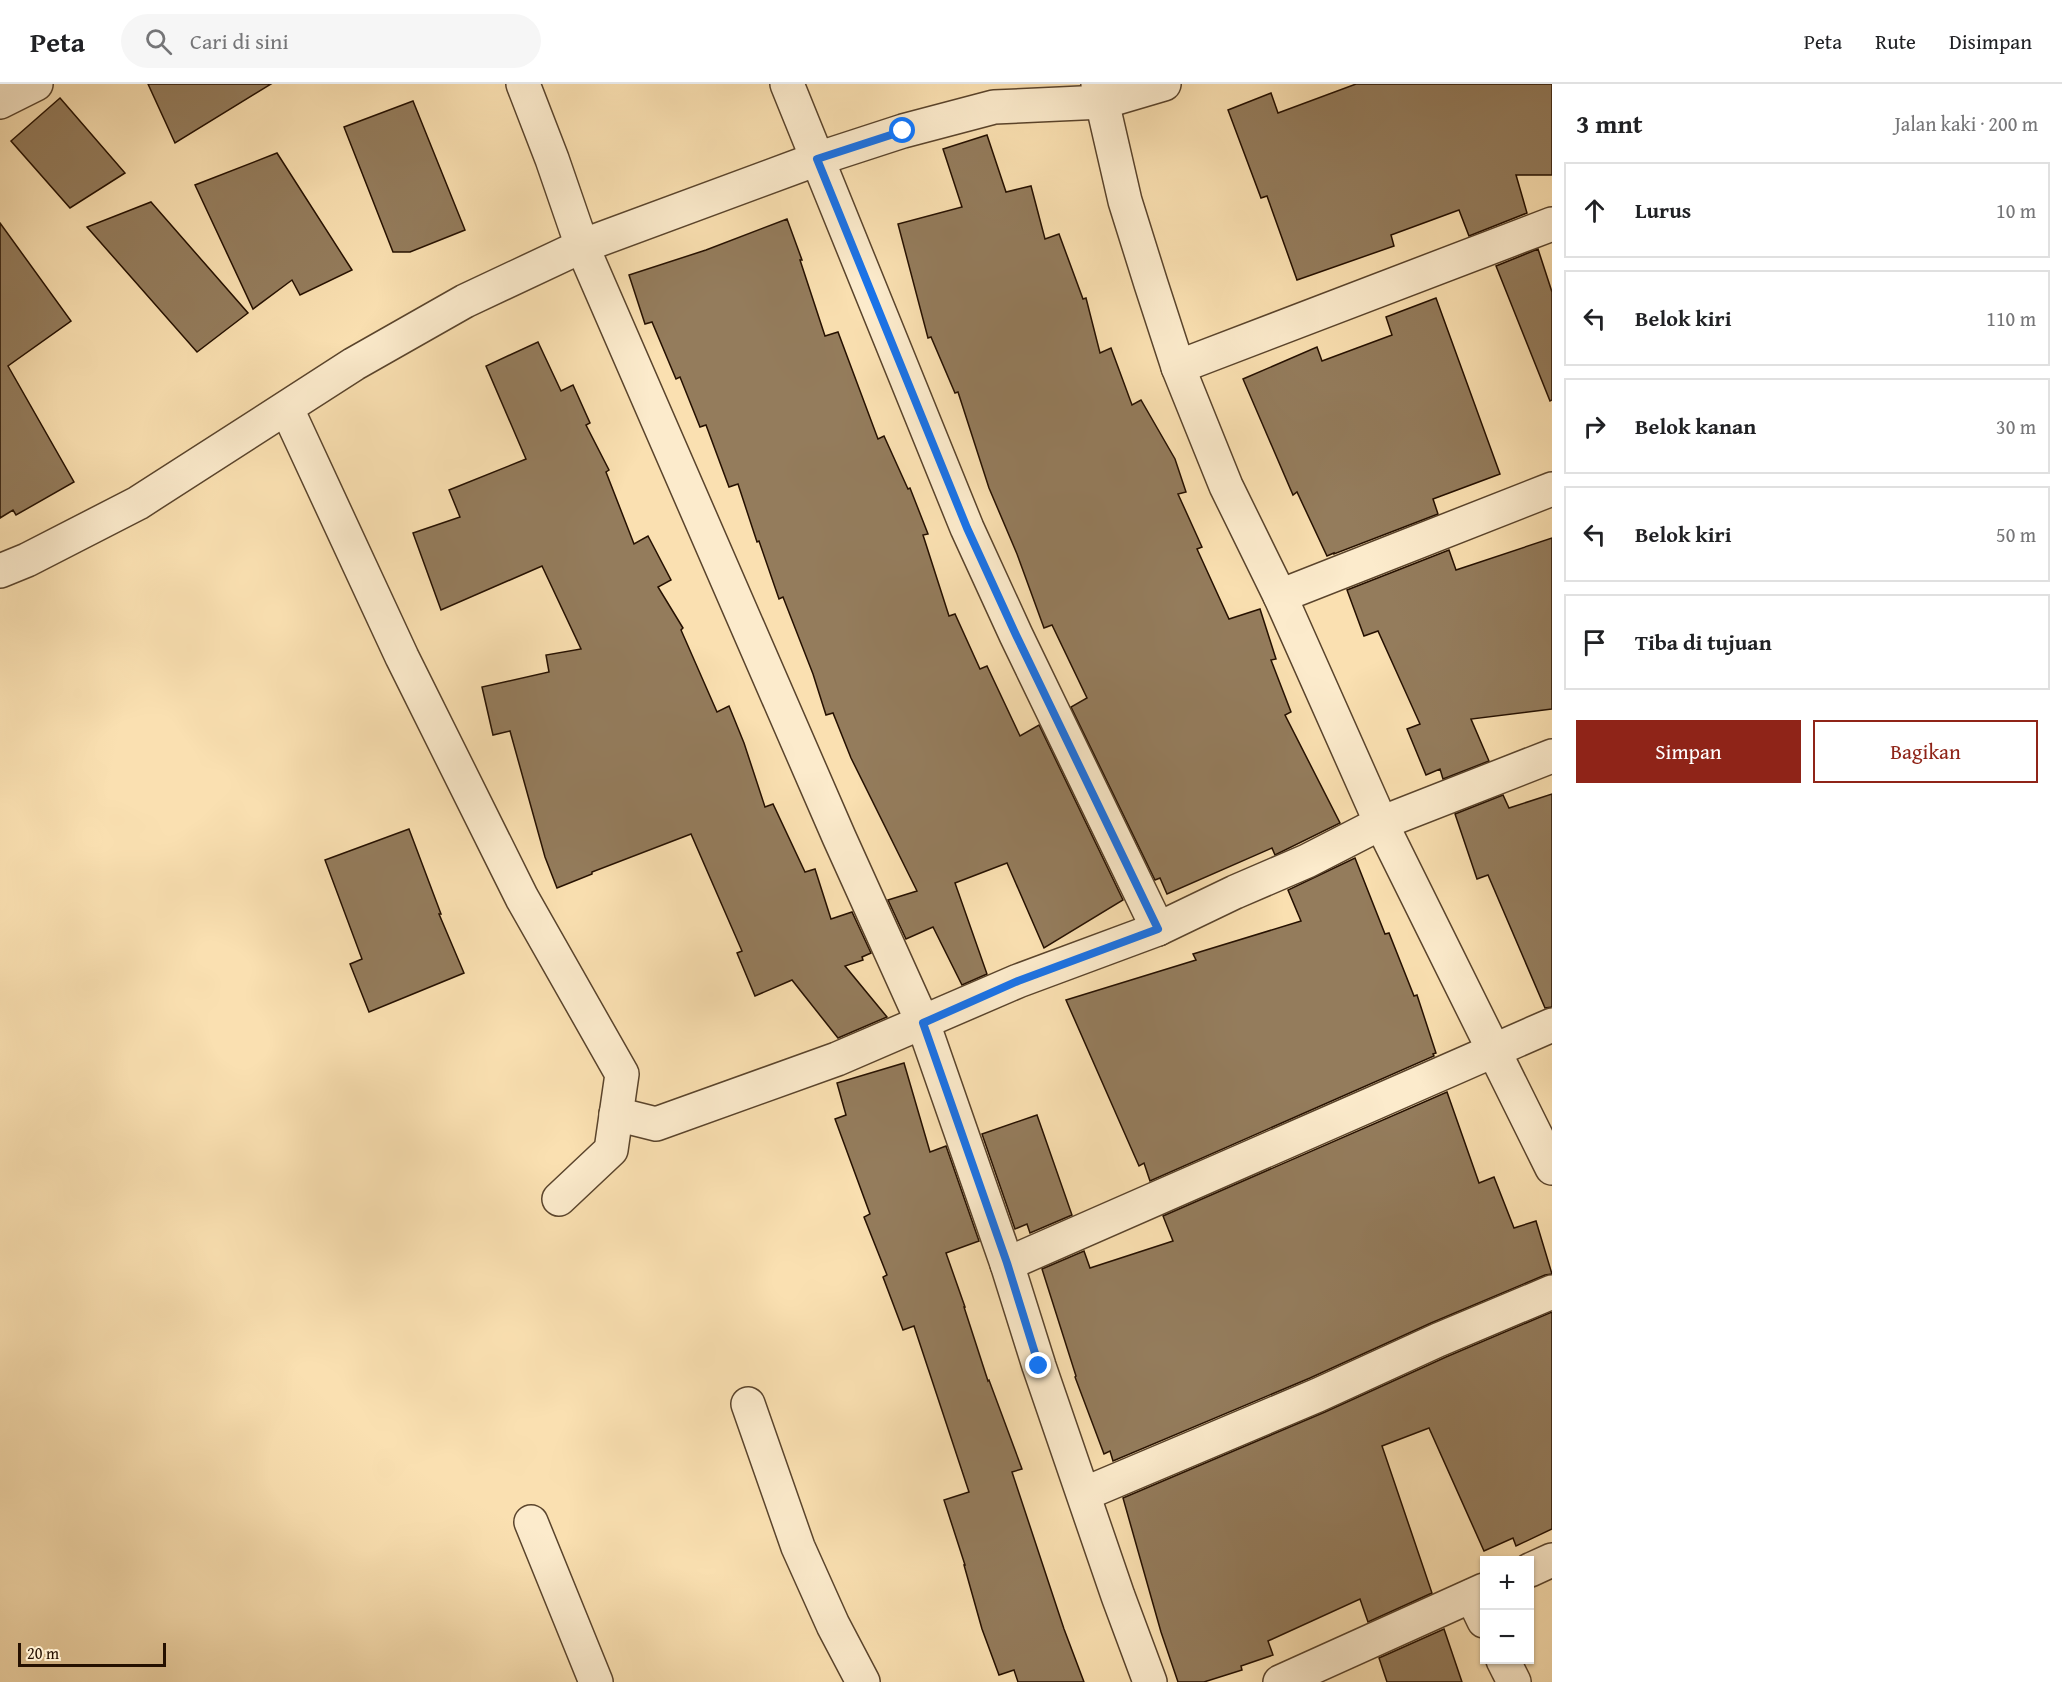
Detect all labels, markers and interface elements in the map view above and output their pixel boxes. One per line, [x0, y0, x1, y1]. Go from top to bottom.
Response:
search box [121, 14, 541, 68]
text: Peta [30, 21, 85, 62]
icon: search [142, 25, 175, 58]
text: Cari di sini [190, 25, 289, 57]
text: Peta [1804, 26, 1842, 57]
text: Rute [1875, 26, 1916, 57]
text: Disimpan [1949, 26, 2032, 57]
text: 3 mnt [1576, 104, 1643, 143]
text: Jalan kaki · 200 m [1894, 109, 2038, 138]
route start [889, 117, 915, 143]
icon: ahead [1578, 194, 1611, 227]
text: Lurus [1635, 194, 1691, 226]
text: 10 m [1996, 196, 2036, 225]
icon: left [1578, 302, 1611, 335]
text: Belok kiri [1635, 302, 1732, 334]
text: 110 m [1986, 304, 2036, 333]
icon: right [1578, 410, 1611, 443]
text: Belok kanan [1635, 410, 1756, 442]
text: 30 m [1996, 412, 2036, 441]
icon: left [1578, 518, 1611, 551]
text: Belok kiri [1635, 518, 1732, 550]
text: 50 m [1996, 520, 2036, 549]
icon: arrive [1578, 626, 1611, 659]
text: Tiba di tujuan [1635, 626, 1772, 658]
button: Simpan [1576, 720, 1801, 783]
button: Bagikan [1813, 720, 2038, 783]
route end [1025, 1352, 1051, 1378]
map controls [1480, 1556, 1534, 1664]
button: + [1480, 1556, 1534, 1610]
button: − [1480, 1610, 1534, 1664]
scale bar [18, 1640, 166, 1668]
text: 20 m [27, 1641, 59, 1665]

